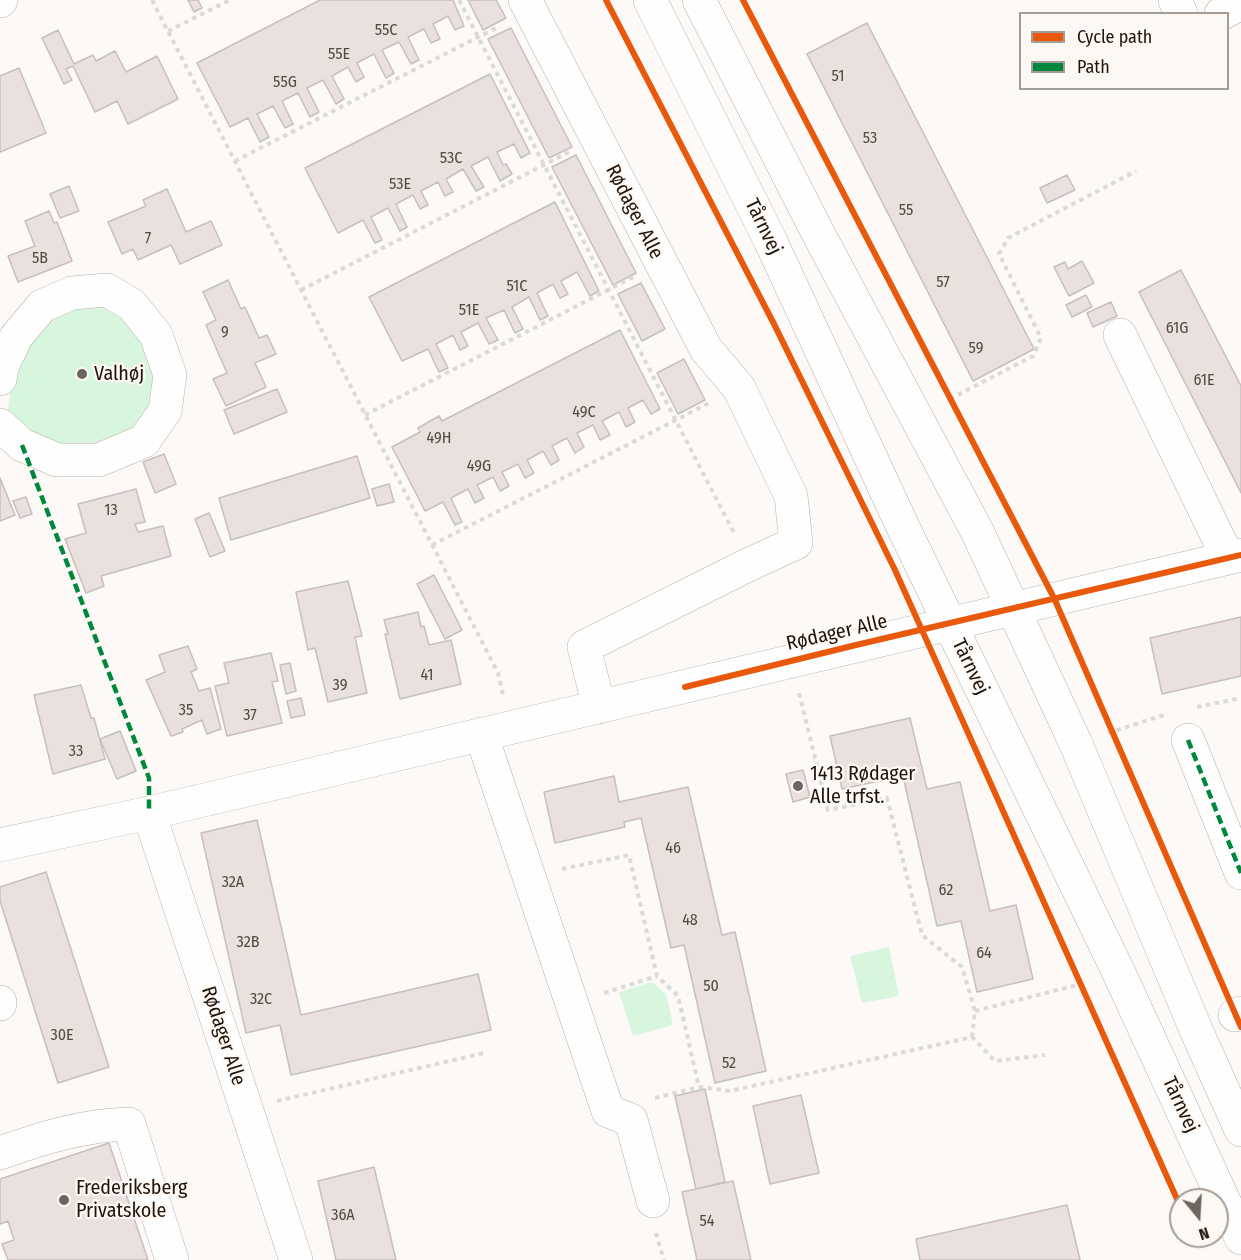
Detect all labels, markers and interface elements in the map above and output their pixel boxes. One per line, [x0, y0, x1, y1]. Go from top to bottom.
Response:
legend [1019, 12, 1229, 90]
house number: 55C [375, 21, 397, 41]
text: Cycle path [1077, 26, 1152, 48]
house number: 55E [328, 45, 350, 65]
text: Path [1077, 56, 1110, 78]
house number: 51 [832, 67, 844, 87]
house number: 55G [273, 73, 297, 93]
house number: 53 [863, 129, 877, 149]
house number: 53C [440, 149, 462, 169]
street label: Rødager Alle [600, 161, 668, 263]
house number: 53E [389, 175, 411, 195]
street label: Tårnvej [739, 195, 787, 259]
house number: 55 [899, 201, 913, 221]
house number: 7 [145, 229, 151, 249]
house number: 5B [32, 249, 48, 269]
house number: 57 [936, 273, 950, 293]
house number: 51C [507, 277, 527, 297]
house number: 51E [459, 301, 479, 321]
house number: 61G [1166, 319, 1188, 339]
house number: 9 [221, 323, 229, 343]
house number: 59 [969, 339, 983, 359]
place label: Valhøj [94, 362, 144, 386]
marker: Valhøj [75, 367, 89, 381]
house number: 61E [1194, 371, 1214, 391]
house number: 49C [572, 403, 596, 423]
house number: 49H [427, 429, 451, 449]
house number: 49G [467, 457, 491, 477]
house number: 13 [104, 501, 118, 521]
street label: Rødager Alle [784, 610, 890, 656]
street label: Tårnvej [946, 635, 994, 699]
house number: 41 [420, 666, 434, 686]
house number: 39 [333, 676, 347, 696]
house number: 35 [179, 701, 193, 721]
house number: 37 [243, 706, 257, 726]
house number: 33 [69, 742, 83, 762]
place label: 1413 Rødager Alle trfst. [810, 762, 915, 809]
marker: 1413 Rødager Alle trfst. [791, 779, 805, 793]
house number: 46 [665, 839, 681, 859]
house number: 32A [222, 873, 244, 893]
house number: 62 [939, 881, 953, 901]
house number: 48 [682, 911, 698, 931]
house number: 32B [237, 933, 259, 953]
house number: 64 [976, 944, 992, 964]
house number: 50 [703, 977, 719, 997]
street label: Rødager Alle [196, 983, 250, 1089]
house number: 32C [250, 990, 272, 1010]
house number: 30E [50, 1026, 74, 1046]
house number: 52 [722, 1054, 736, 1074]
street label: Tårnvej [1157, 1073, 1203, 1137]
place label: Frederiksberg Privatskole [76, 1176, 187, 1223]
north arrow [1169, 1188, 1229, 1248]
marker: Frederiksberg Privatskole [57, 1193, 71, 1207]
house number: 36A [331, 1206, 355, 1226]
house number: 54 [699, 1212, 715, 1232]
text: N [1197, 1223, 1212, 1244]

